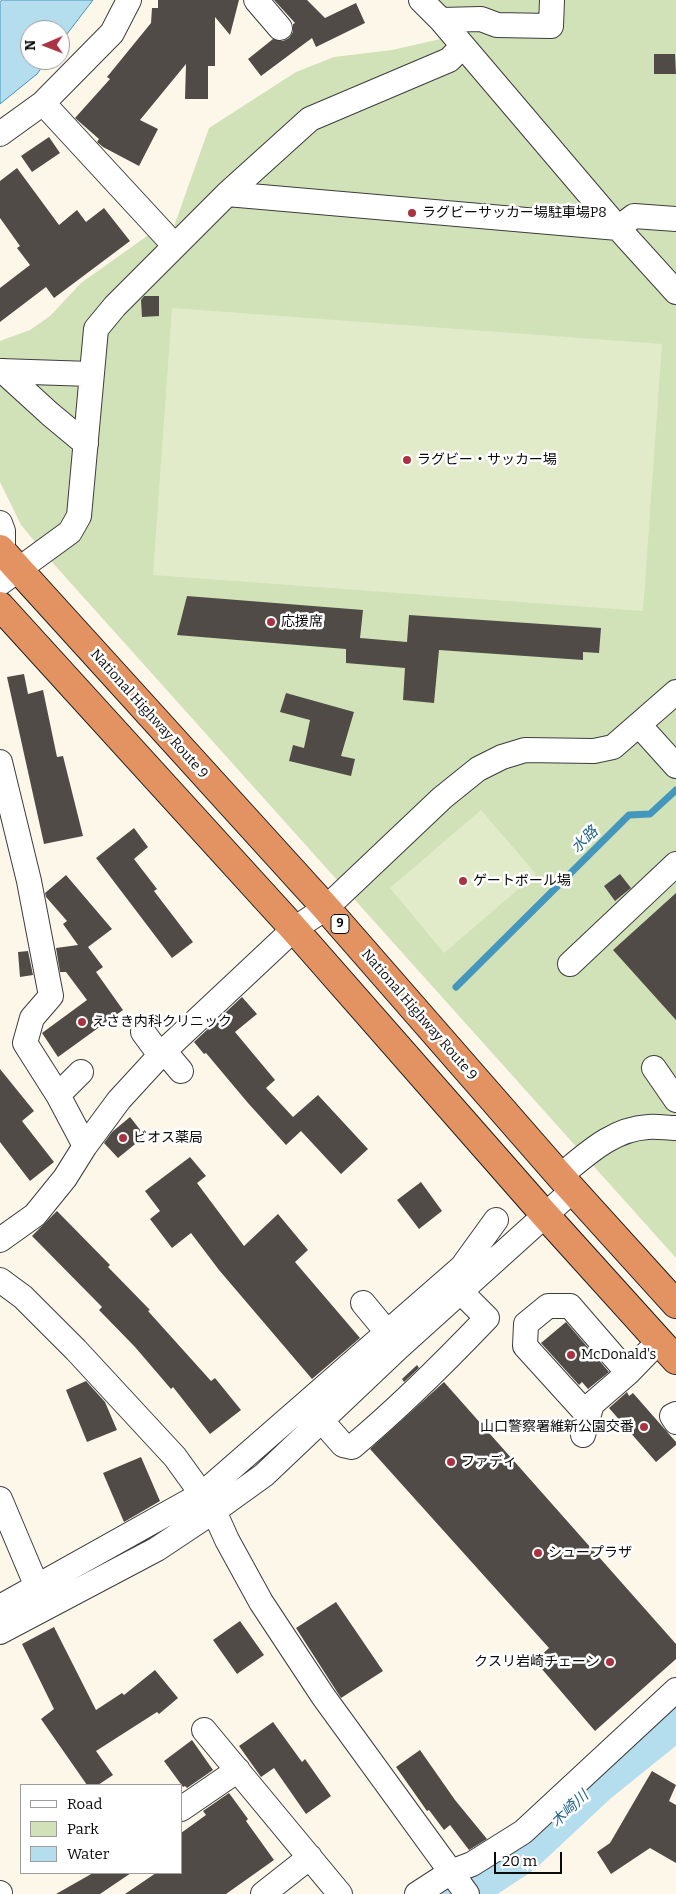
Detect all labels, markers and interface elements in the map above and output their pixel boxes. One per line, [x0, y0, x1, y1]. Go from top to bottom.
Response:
north arrow [20, 20, 70, 70]
text: N [22, 40, 39, 51]
place label: ラグビーサッカー場駐車場P8 [422, 205, 607, 221]
marker: ラグビーサッカー場駐車場P8 [406, 207, 418, 219]
place label: ラグビー・サッカー場 [417, 452, 557, 468]
marker: ラグビー・サッカー場 [401, 454, 413, 466]
place label: 応援席 [281, 614, 323, 630]
marker: 応援席 [265, 616, 277, 628]
street label: National Highway Route 9 [87, 646, 211, 782]
water label: 水路 [568, 823, 602, 857]
place label: ゲートボール場 [473, 873, 571, 889]
marker: ゲートボール場 [457, 875, 469, 887]
road number: 9 [331, 914, 349, 934]
street label: National Highway Route 9 [358, 946, 480, 1084]
place label: えさき内科クリニック [92, 1014, 232, 1030]
marker: えさき内科クリニック [76, 1016, 88, 1028]
place label: ビオス薬局 [133, 1130, 203, 1146]
marker: ビオス薬局 [117, 1132, 129, 1144]
place label: McDonald's [581, 1347, 656, 1363]
marker: McDonald's [565, 1349, 577, 1361]
place label: 山口警察署維新公園交番 [480, 1419, 634, 1435]
marker: 山口警察署維新公園交番 [638, 1421, 650, 1433]
place label: ファディ [461, 1454, 517, 1470]
marker: ファディ [445, 1456, 457, 1468]
place label: シュープラザ [548, 1545, 632, 1561]
marker: シュープラザ [532, 1547, 544, 1559]
place label: クスリ岩崎チェーン [474, 1654, 600, 1670]
marker: クスリ岩崎チェーン [604, 1656, 616, 1668]
legend [20, 1784, 182, 1874]
water label: 木崎川 [547, 1787, 593, 1831]
text: Road [67, 1795, 102, 1813]
text: Park [67, 1820, 99, 1838]
scale bar [496, 1842, 564, 1874]
text: Water [67, 1845, 109, 1863]
text: 20 m [502, 1852, 537, 1870]

